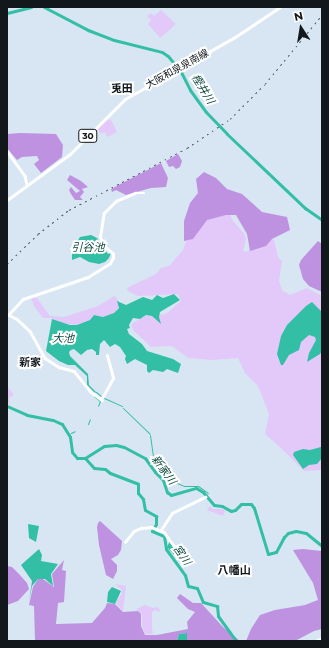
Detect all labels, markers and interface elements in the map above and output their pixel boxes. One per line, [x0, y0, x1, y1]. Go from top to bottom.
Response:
north arrow [281, 8, 321, 48]
text: N [293, 8, 304, 24]
street label: 大阪和泉泉南線 [143, 47, 211, 91]
water label: 樫井川 [189, 72, 217, 106]
district label: 兎田 [111, 81, 133, 95]
road number: 30 [78, 129, 98, 143]
water label: 引谷池 [72, 240, 104, 254]
water label: 大池 [52, 331, 74, 345]
district label: 新家 [19, 355, 41, 369]
water label: 新家川 [149, 453, 179, 487]
water label: 宮川 [170, 542, 194, 568]
district label: 八幡山 [218, 563, 250, 577]

